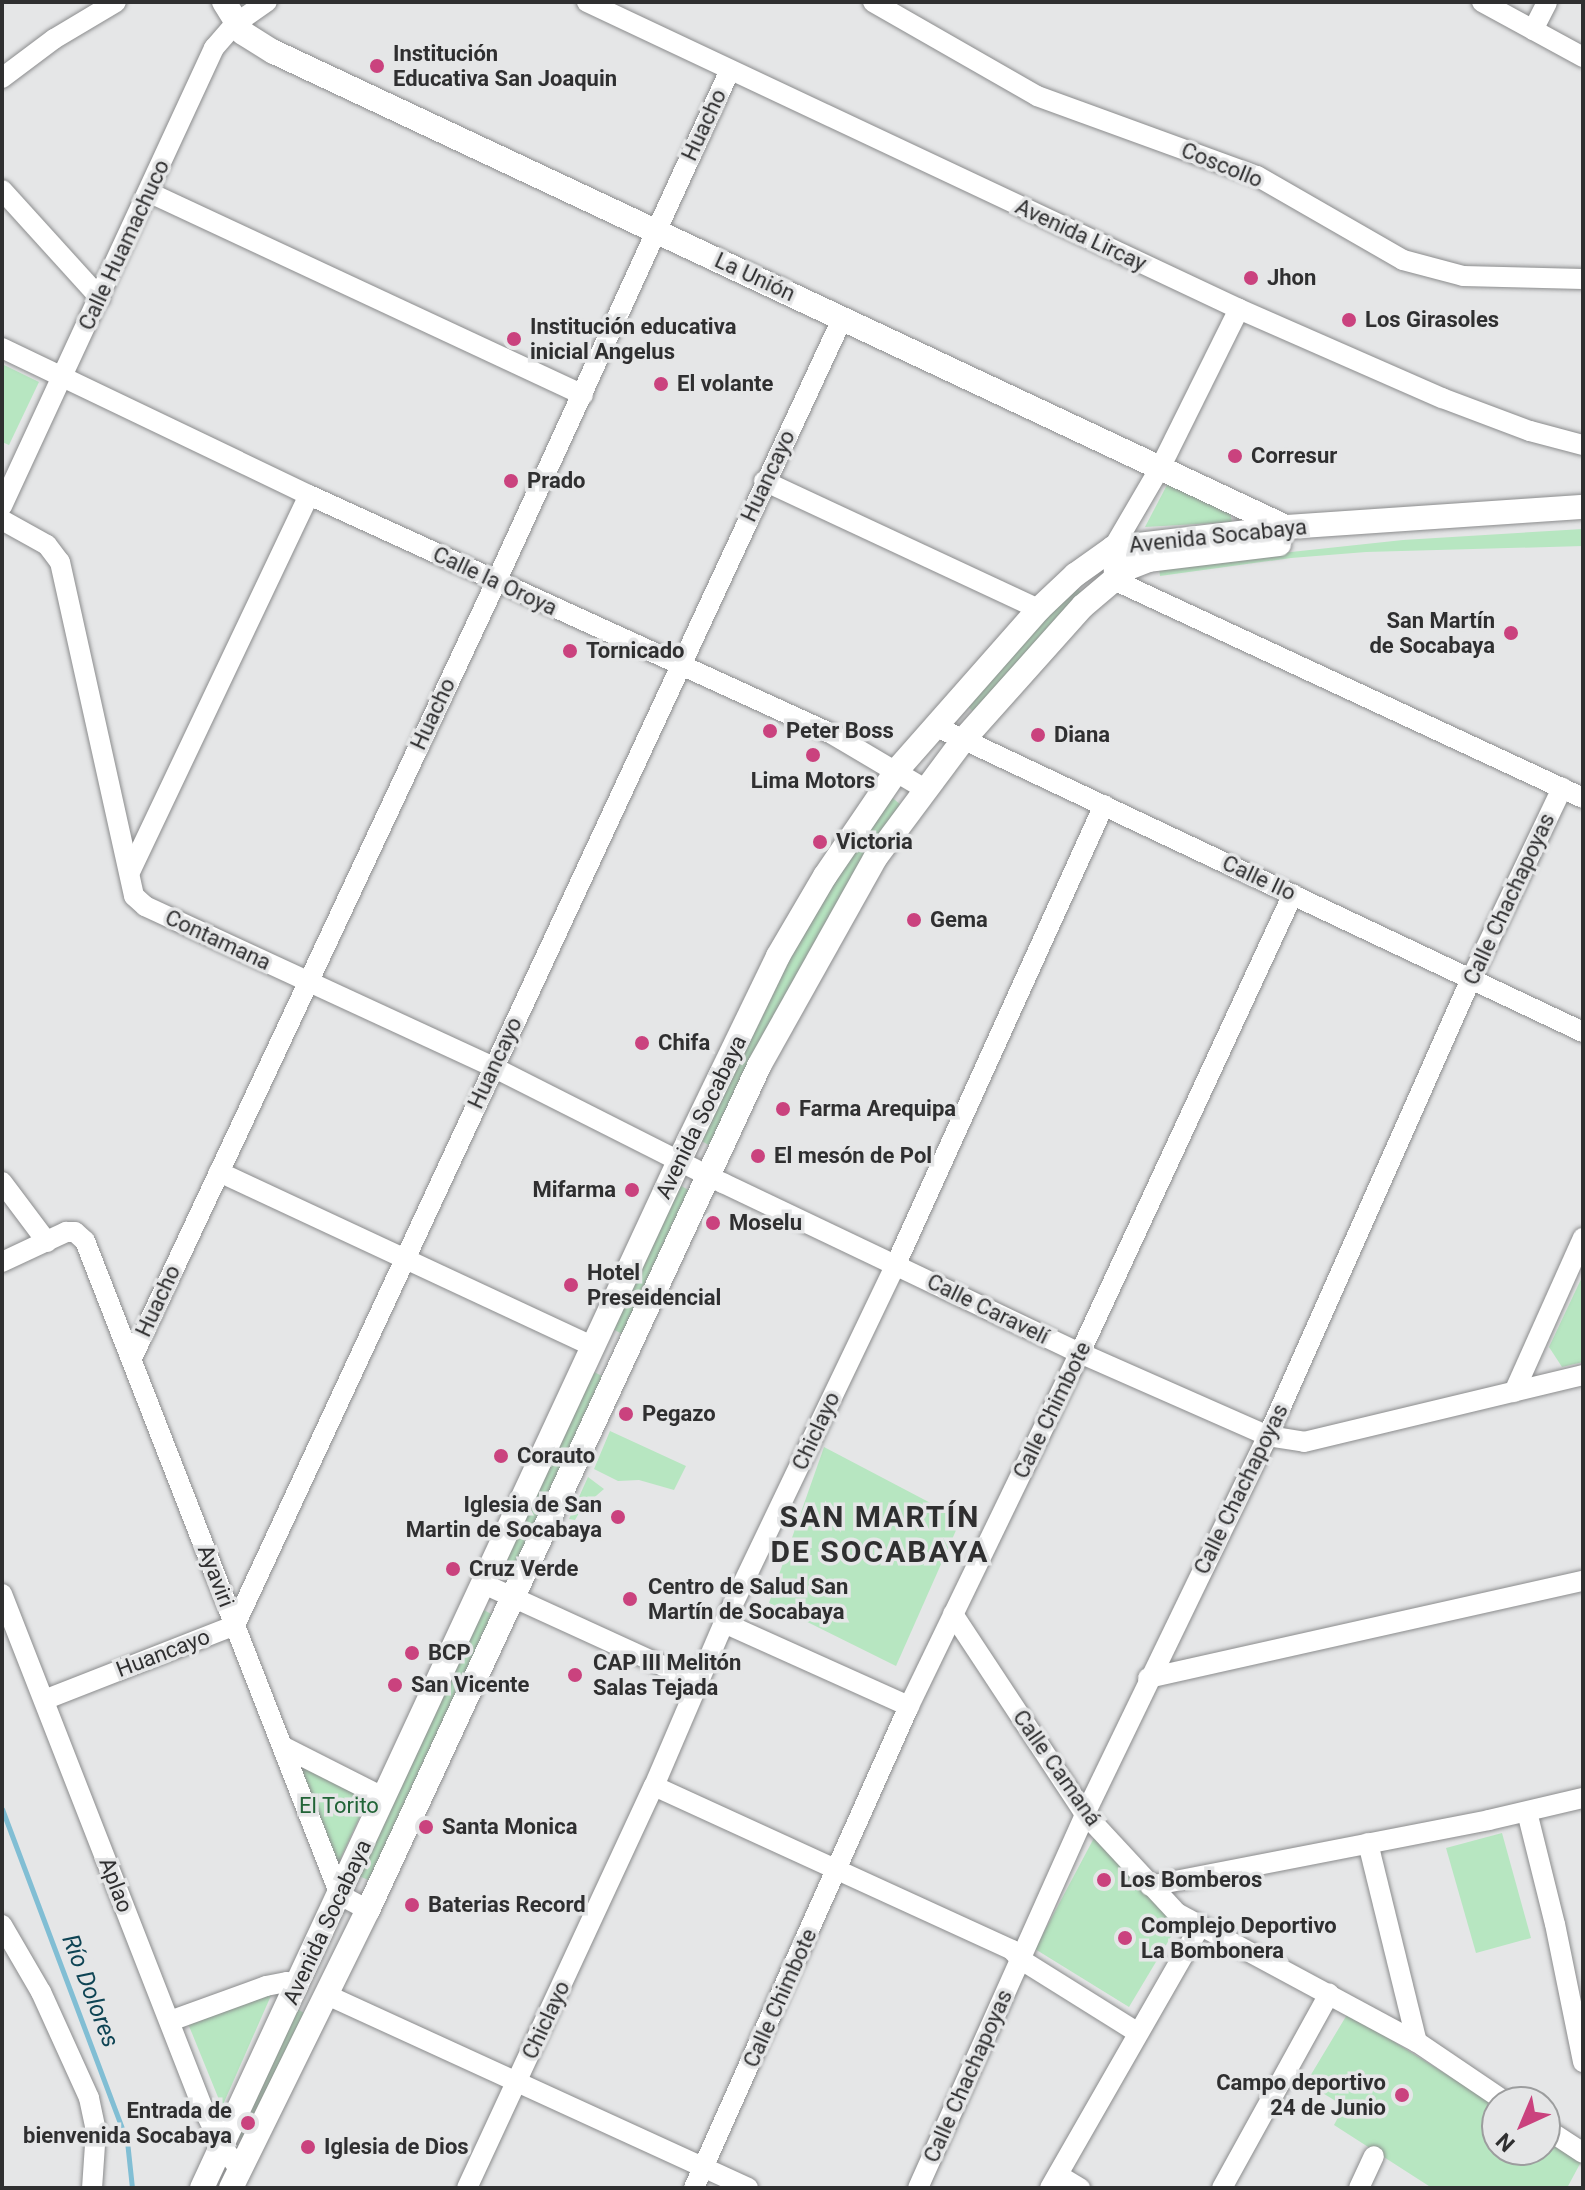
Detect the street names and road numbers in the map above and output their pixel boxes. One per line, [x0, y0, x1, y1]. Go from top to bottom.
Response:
street label: Huacho [676, 85, 732, 165]
street label: Coscollo [1177, 137, 1267, 193]
street label: Calle Huamachuco [73, 156, 175, 334]
street label: Avenida Lircay [1011, 193, 1151, 277]
street label: La Unión [711, 247, 799, 307]
street label: Huancayo [735, 426, 801, 526]
street label: Avenida Socabaya [1128, 514, 1308, 558]
street label: Calle la Oroya [429, 541, 561, 621]
street label: Huacho [405, 674, 461, 754]
street label: Calle Chachapoyas [1458, 809, 1560, 989]
street label: Calle Ilo [1218, 850, 1300, 906]
street label: Contamana [161, 904, 275, 976]
street label: Huancayo [462, 1013, 528, 1113]
street label: Avenida Socabaya [650, 1031, 752, 1203]
street label: Huacho [130, 1261, 186, 1341]
street label: Calle Caravelí [923, 1268, 1053, 1350]
street label: Calle Chimbote [1007, 1337, 1097, 1483]
street label: Chiclayo [786, 1388, 846, 1474]
street label: Calle Chachapoyas [1188, 1399, 1294, 1579]
street label: Ayaviri [192, 1541, 240, 1611]
street label: Huancayo [112, 1623, 214, 1683]
street label: Calle Camaná [1007, 1705, 1107, 1831]
street label: Avenida Socabaya [277, 1835, 377, 2009]
street label: Aplao [94, 1854, 138, 1916]
street label: Calle Chimbote [738, 1925, 822, 2071]
street label: Chiclayo [516, 1977, 576, 2063]
street label: Calle Chachapoyas [918, 1985, 1018, 2167]

